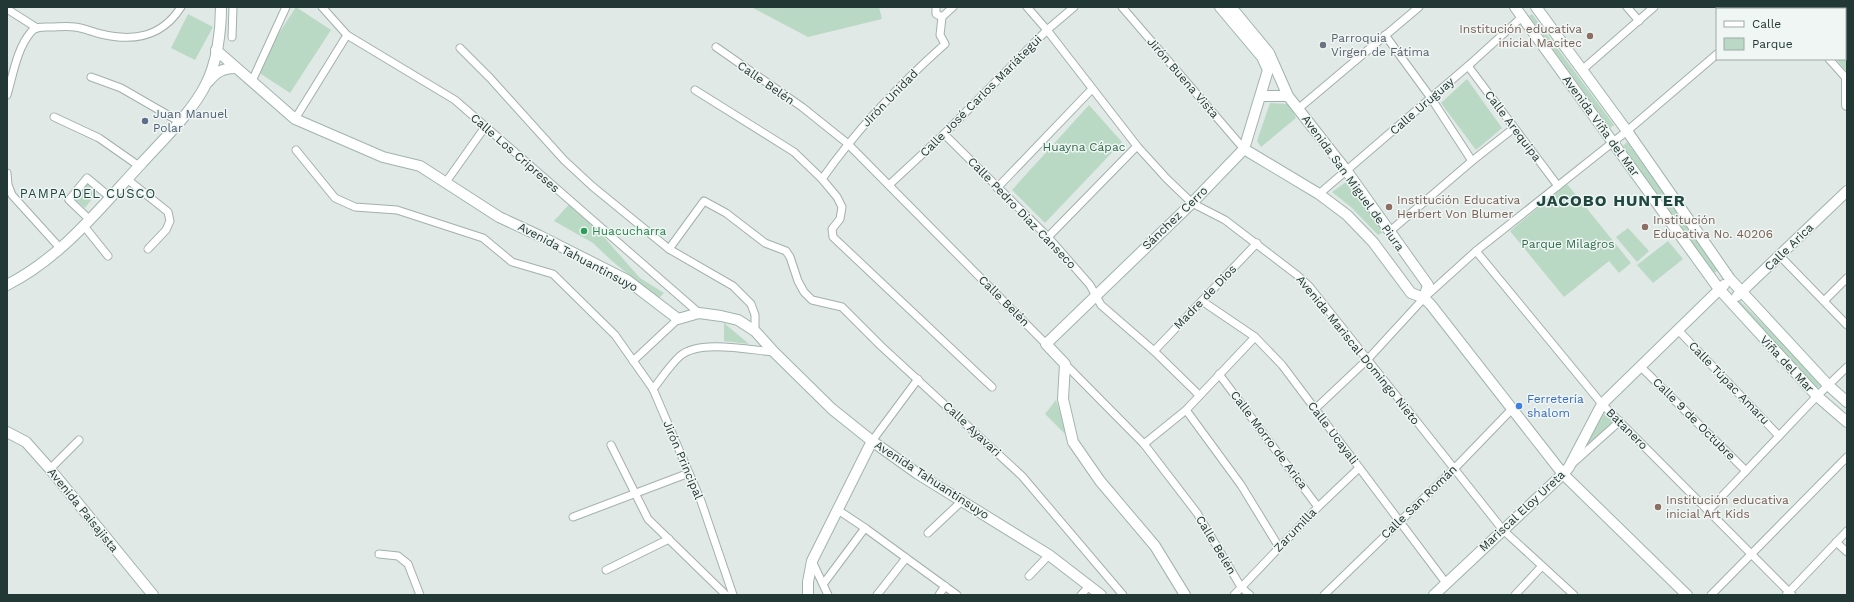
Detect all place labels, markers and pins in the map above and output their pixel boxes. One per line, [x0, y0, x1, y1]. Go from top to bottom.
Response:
place label: Institución educativa inicial Macitec [1459, 22, 1582, 50]
place label: Parroquia Virgen de Fátima [1331, 31, 1430, 59]
marker: Institución educativa inicial Macitec [1585, 31, 1595, 41]
marker: Parroquia Virgen de Fátima [1318, 40, 1328, 50]
place label: Juan Manuel Polar [153, 107, 228, 135]
marker: Juan Manuel Polar [140, 116, 150, 126]
place label: Institución Educativa Herbert Von Blumer [1397, 193, 1520, 221]
marker: Institución Educativa Herbert Von Blumer [1384, 202, 1394, 212]
place label: Institución Educativa No. 40206 [1653, 213, 1773, 241]
marker: Institución Educativa No. 40206 [1640, 222, 1650, 232]
place label: Huacucharra [592, 224, 667, 238]
marker: Huacucharra [579, 226, 589, 236]
place label: Ferretería shalom [1527, 392, 1584, 420]
marker: Ferretería shalom [1514, 401, 1524, 411]
place label: Institución educativa inicial Art Kids [1666, 493, 1789, 521]
marker: Institución educativa inicial Art Kids [1653, 502, 1663, 512]

